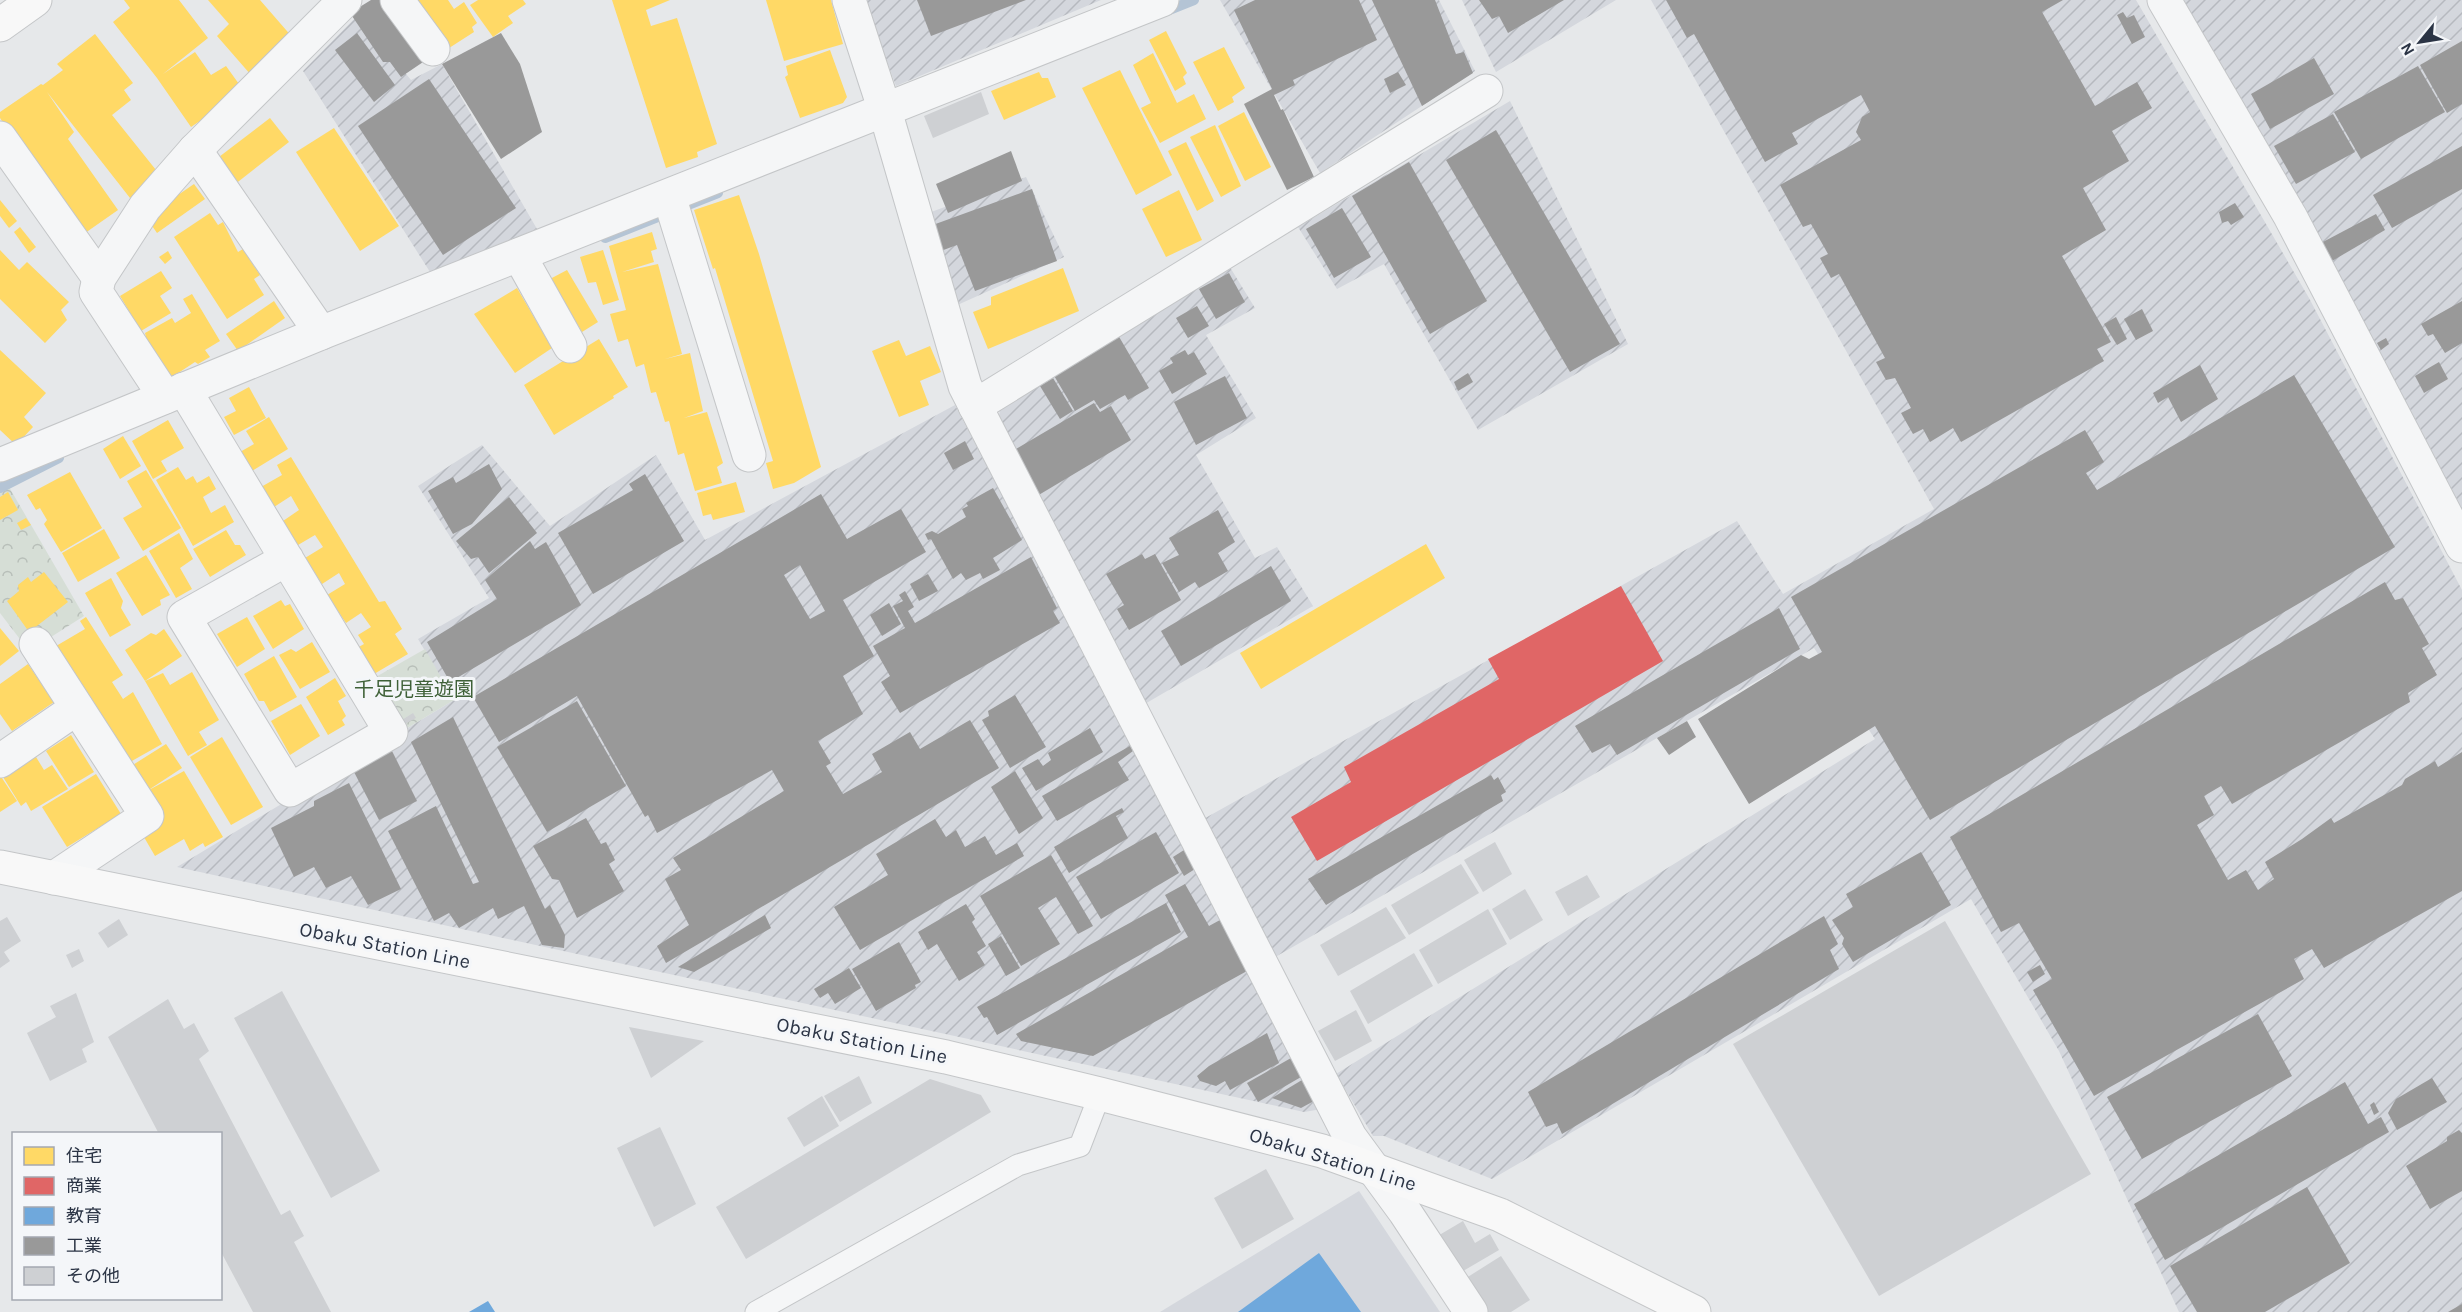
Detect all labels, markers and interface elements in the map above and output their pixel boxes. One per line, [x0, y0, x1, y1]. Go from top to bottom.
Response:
north arrow [2390, 12, 2450, 72]
text: N [2396, 40, 2419, 59]
park label: 千足児童遊園 [354, 678, 474, 701]
street label: Obaku Station Line [298, 918, 472, 973]
street label: Obaku Station Line [775, 1013, 949, 1068]
street label: Obaku Station Line [1247, 1123, 1419, 1196]
legend [12, 1132, 222, 1300]
text: 住宅 [66, 1145, 102, 1167]
text: 商業 [66, 1175, 102, 1197]
text: 教育 [66, 1205, 102, 1227]
text: 工業 [66, 1235, 102, 1257]
text: その他 [66, 1265, 120, 1287]

